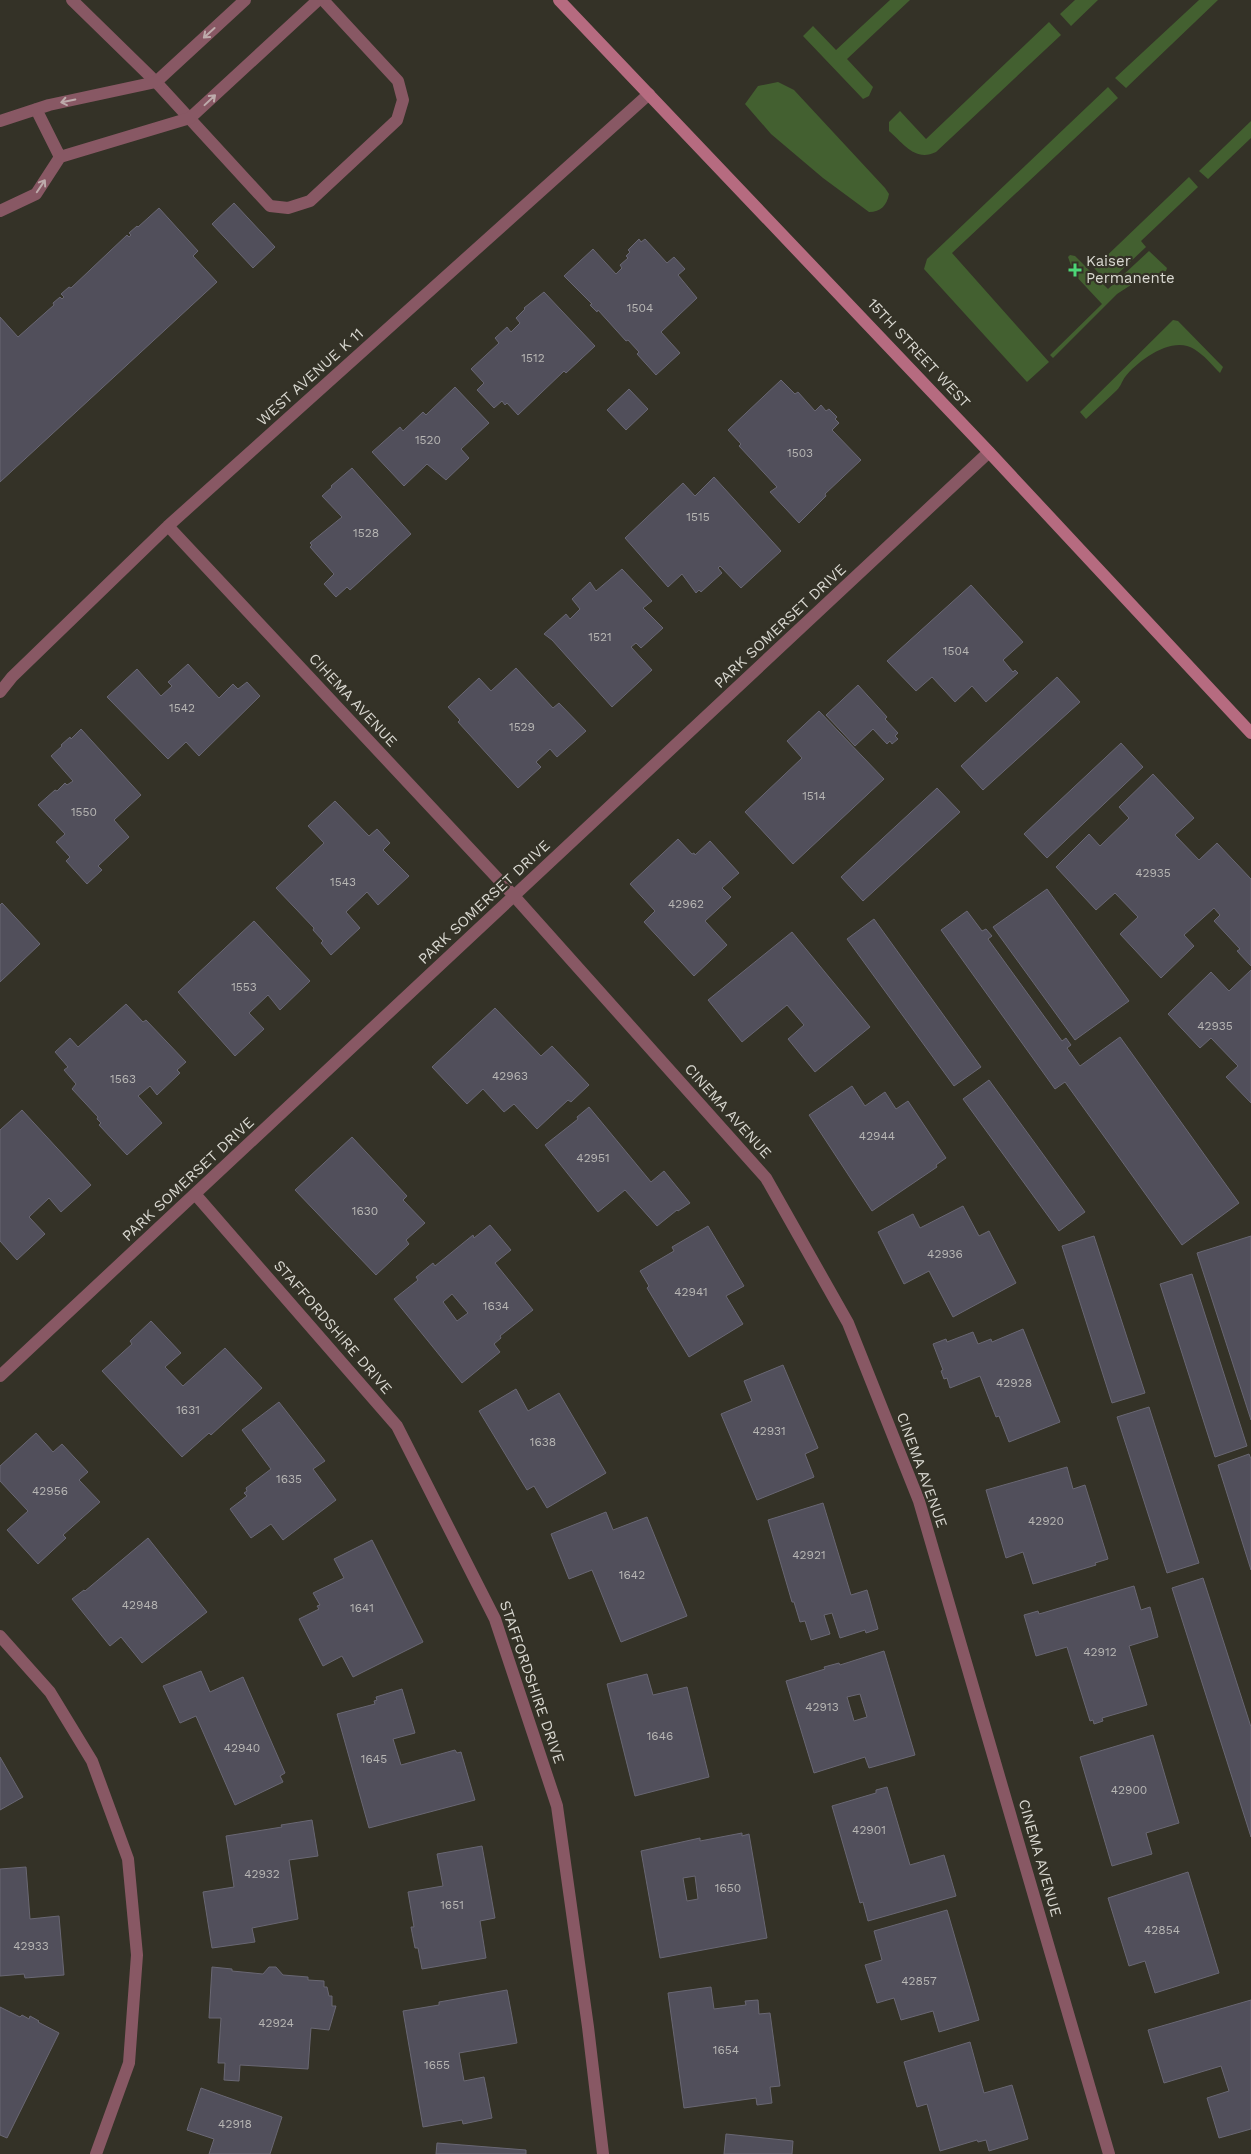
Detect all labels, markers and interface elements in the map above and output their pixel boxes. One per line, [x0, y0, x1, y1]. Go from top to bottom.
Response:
one-way arrow [203, 27, 216, 39]
one-way arrow [203, 94, 216, 106]
one-way arrow [60, 97, 76, 106]
one-way arrow [36, 180, 46, 194]
place label: Kaiser Permanente [1086, 252, 1175, 287]
marker: Kaiser Permanente [1068, 263, 1082, 277]
street label: 15TH STREET WEST [864, 295, 974, 411]
house number: 1504 [627, 301, 653, 315]
street label: WEST AVENUE K 11 [253, 324, 367, 430]
house number: 1512 [521, 351, 545, 365]
house number: 1520 [415, 433, 441, 447]
house number: 1503 [787, 446, 813, 460]
house number: 1515 [686, 510, 710, 524]
house number: 1528 [353, 526, 379, 540]
street label: PARK SOMERSET DRIVE [710, 560, 850, 692]
house number: 1521 [588, 630, 612, 644]
house number: 1504 [943, 644, 969, 658]
street label: CIHEMA AVENUE [305, 649, 401, 751]
house number: 1542 [169, 701, 195, 715]
house number: 1529 [509, 720, 535, 734]
house number: 1514 [802, 789, 826, 803]
house number: 1550 [71, 805, 97, 819]
street label: PARK SOMERSET DRIVE [414, 836, 554, 968]
house number: 42935 [1135, 866, 1171, 880]
house number: 1543 [330, 875, 356, 889]
house number: 42962 [668, 897, 704, 911]
house number: 1553 [231, 980, 257, 994]
house number: 42935 [1197, 1019, 1233, 1033]
street label: CINEMA AVENUE [681, 1060, 775, 1162]
house number: 42963 [492, 1069, 528, 1083]
house number: 1563 [110, 1072, 136, 1086]
street label: PARK SOMERSET DRIVE [118, 1113, 258, 1245]
house number: 42944 [859, 1129, 895, 1143]
house number: 42951 [576, 1151, 610, 1165]
house number: 1630 [352, 1204, 378, 1218]
house number: 42936 [927, 1247, 963, 1261]
street label: STAFFORDSHIRE DRIVE [270, 1257, 396, 1397]
house number: 42941 [674, 1285, 708, 1299]
house number: 1634 [483, 1299, 509, 1313]
house number: 42928 [996, 1376, 1032, 1390]
house number: 1631 [176, 1403, 200, 1417]
street label: CINEMA AVENUE [893, 1410, 951, 1530]
house number: 42931 [752, 1424, 786, 1438]
house number: 1638 [530, 1435, 556, 1449]
house number: 1635 [276, 1472, 302, 1486]
house number: 42956 [32, 1484, 68, 1498]
house number: 42920 [1028, 1514, 1064, 1528]
house number: 42921 [792, 1548, 826, 1562]
house number: 1642 [619, 1568, 645, 1582]
house number: 42948 [122, 1598, 158, 1612]
street label: STAFFORDSHIRE DRIVE [496, 1598, 568, 1766]
house number: 1641 [350, 1601, 374, 1615]
house number: 42912 [1083, 1645, 1117, 1659]
house number: 42913 [805, 1700, 839, 1714]
house number: 1646 [647, 1729, 673, 1743]
house number: 42940 [224, 1741, 260, 1755]
house number: 1645 [361, 1752, 387, 1766]
house number: 42900 [1111, 1783, 1147, 1797]
street label: CINEMA AVENUE [1015, 1797, 1065, 1919]
house number: 42901 [852, 1823, 886, 1837]
house number: 42932 [244, 1867, 280, 1881]
house number: 1650 [715, 1881, 741, 1895]
house number: 1651 [440, 1898, 464, 1912]
house number: 42854 [1144, 1923, 1180, 1937]
house number: 42933 [13, 1939, 49, 1953]
house number: 42857 [901, 1974, 937, 1988]
house number: 42924 [258, 2016, 294, 2030]
house number: 1654 [713, 2043, 739, 2057]
house number: 1655 [424, 2058, 450, 2072]
house number: 42918 [218, 2117, 252, 2131]

